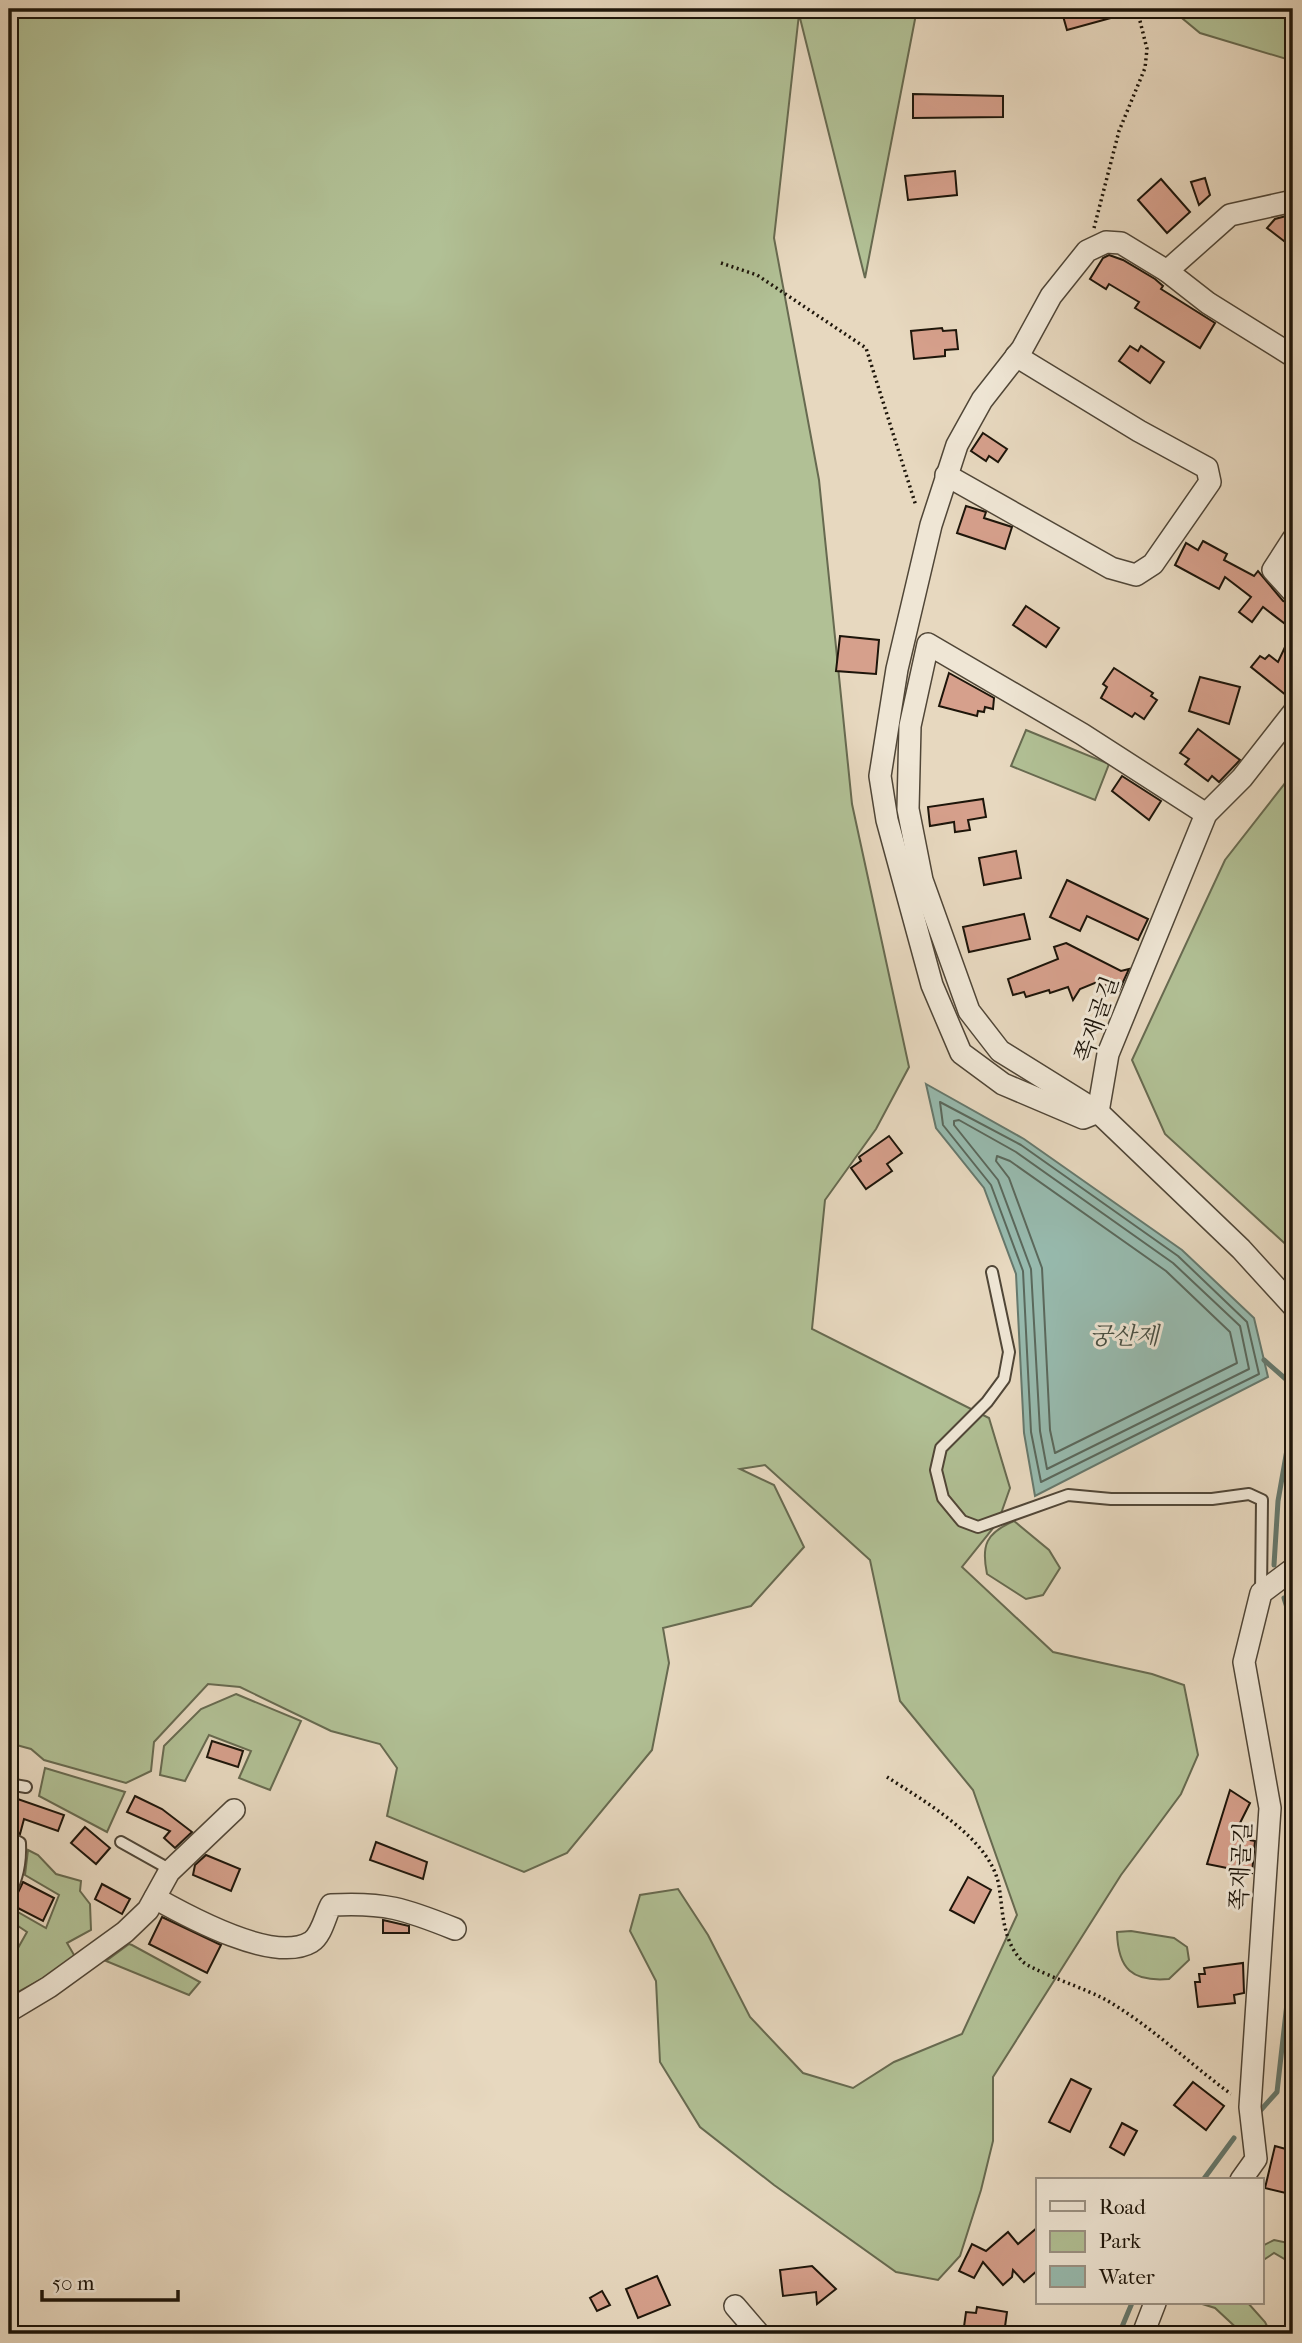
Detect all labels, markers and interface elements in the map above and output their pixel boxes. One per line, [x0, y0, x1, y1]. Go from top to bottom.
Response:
street label: 쪽재골길 [1070, 973, 1124, 1065]
water label: 궁산제 [1089, 1322, 1162, 1350]
street label: 쪽재골길 [1225, 1821, 1257, 1911]
legend [1036, 2178, 1264, 2304]
text: Road [1099, 2195, 1146, 2219]
text: Park [1099, 2229, 1141, 2253]
scale bar [42, 2259, 178, 2303]
text: Water [1098, 2265, 1155, 2289]
text: 50 m [52, 2271, 95, 2295]

